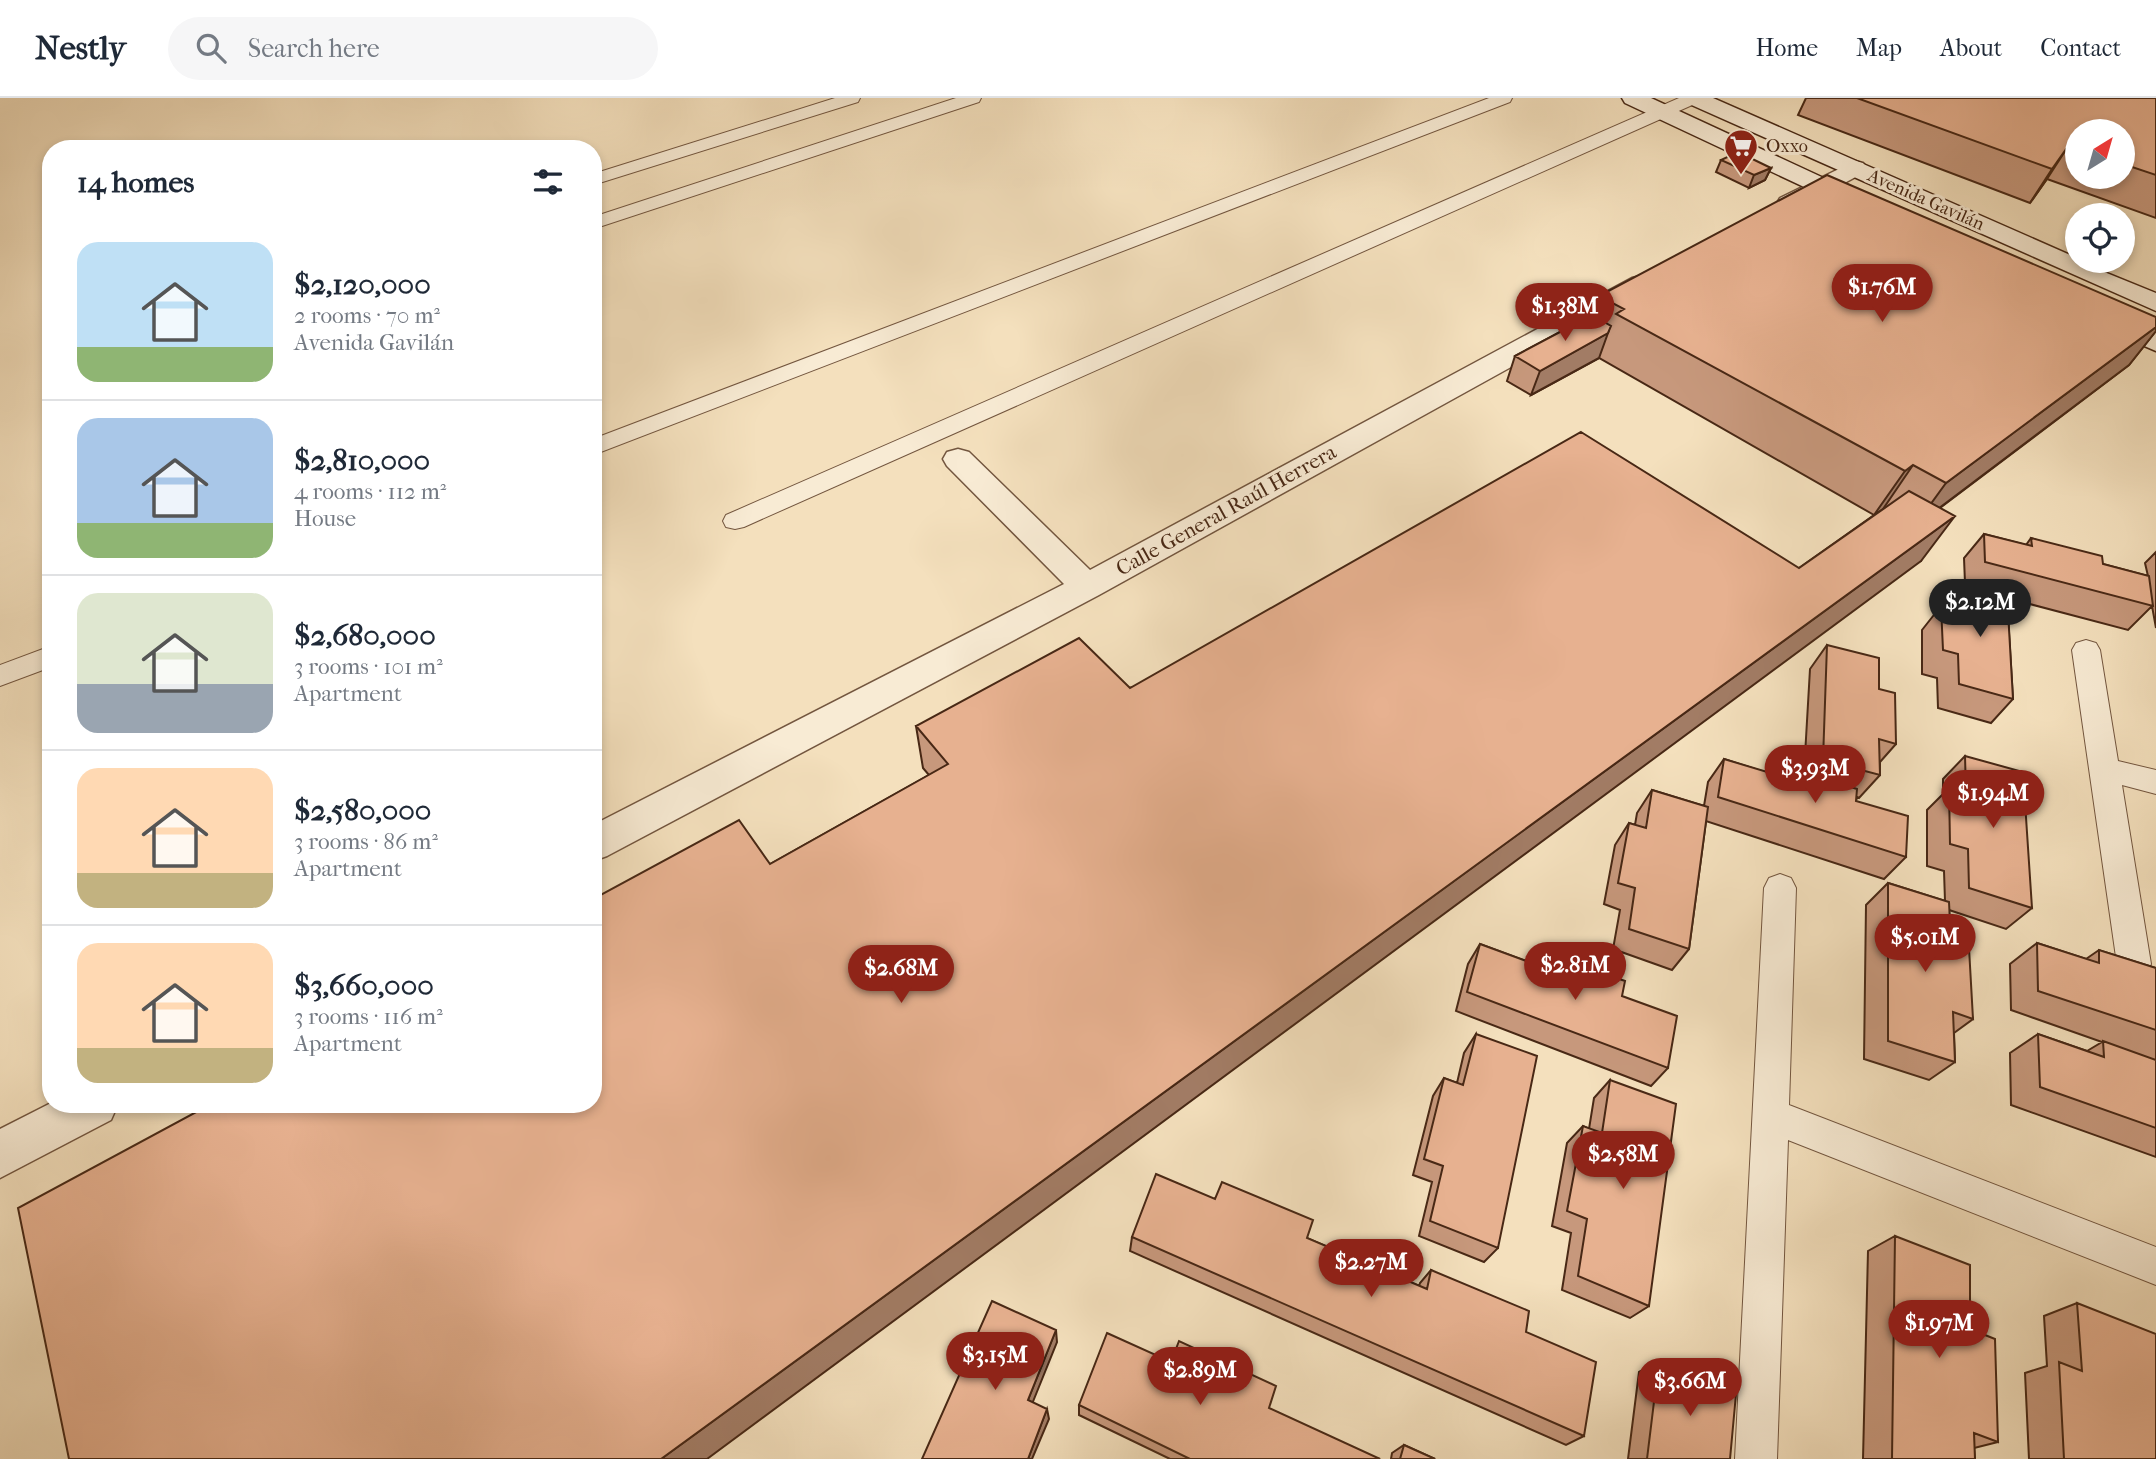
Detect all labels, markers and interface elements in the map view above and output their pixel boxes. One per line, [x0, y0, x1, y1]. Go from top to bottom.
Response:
search box [168, 17, 658, 80]
text: Nestly [35, 29, 126, 68]
icon: search [192, 29, 230, 67]
text: Search here [248, 33, 380, 64]
text: Home [1756, 34, 1818, 62]
text: Map [1856, 34, 1902, 62]
text: About [1940, 34, 2002, 62]
text: Contact [2040, 34, 2121, 62]
north arrow [2065, 119, 2135, 189]
map controls [2065, 119, 2135, 273]
supermarket icon: Oxxo [1722, 127, 1760, 176]
place label: Oxxo [1766, 136, 1808, 157]
icon: filters [529, 163, 567, 201]
text: 14 homes [77, 165, 194, 200]
street label: Avenida Gavilán [1864, 165, 1988, 235]
button: locate [2065, 203, 2135, 273]
pin: $1.76M [1825, 264, 1939, 324]
text: $2,120,000 [294, 267, 431, 302]
icon: home [133, 270, 217, 354]
text: $1.76M [1848, 273, 1916, 300]
pin: $1.38M [1508, 284, 1622, 343]
text: $1.38M [1531, 292, 1599, 319]
text: 2 rooms · 70 m² [294, 302, 440, 329]
text: Avenida Gavilán [294, 329, 454, 356]
street label: Calle General Raúl Herrera [1112, 439, 1340, 581]
text: $2,810,000 [294, 443, 430, 478]
icon: home [133, 446, 217, 530]
text: 4 rooms · 112 m² [294, 478, 446, 505]
text: House [294, 505, 356, 532]
pin: $2.12M [1923, 580, 2037, 639]
text: $2.12M [1945, 588, 2015, 615]
text: $2,680,000 [294, 618, 436, 653]
icon: home [133, 621, 217, 705]
text: 3 rooms · 101 m² [294, 653, 443, 680]
text: Apartment [294, 680, 402, 707]
pin: $3.93M [1758, 746, 1872, 805]
text: $3.93M [1781, 754, 1849, 781]
pin: $1.94M [1936, 770, 2050, 830]
text: $1.94M [1957, 779, 2029, 806]
text: $2,580,000 [294, 793, 431, 828]
icon: home [133, 796, 217, 880]
text: 3 rooms · 86 m² [294, 828, 438, 855]
text: Apartment [294, 855, 402, 882]
pin: $5.01M [1868, 914, 1982, 974]
text: $5.01M [1891, 923, 1959, 950]
pin: $2.81M [1518, 942, 1632, 1002]
pin: $2.68M [844, 946, 958, 1005]
text: $2.81M [1540, 951, 1610, 978]
text: $2.68M [864, 954, 938, 981]
text: $3,660,000 [294, 968, 434, 1003]
icon: home [133, 971, 217, 1055]
text: 3 rooms · 116 m² [294, 1003, 443, 1030]
text: Apartment [294, 1030, 402, 1057]
pin: $2.58M [1566, 1132, 1680, 1191]
text: $2.58M [1588, 1140, 1658, 1167]
pin: $2.27M [1314, 1240, 1428, 1299]
text: $2.27M [1335, 1248, 1407, 1275]
pin: $1.97M [1882, 1300, 1996, 1360]
text: $1.97M [1904, 1309, 1974, 1336]
pin: $3.15M [938, 1332, 1052, 1392]
text: $3.15M [962, 1341, 1028, 1368]
pin: $2.89M [1143, 1348, 1257, 1407]
text: $2.89M [1163, 1356, 1237, 1383]
pin: $3.66M [1633, 1358, 1747, 1418]
text: $3.66M [1654, 1367, 1726, 1394]

